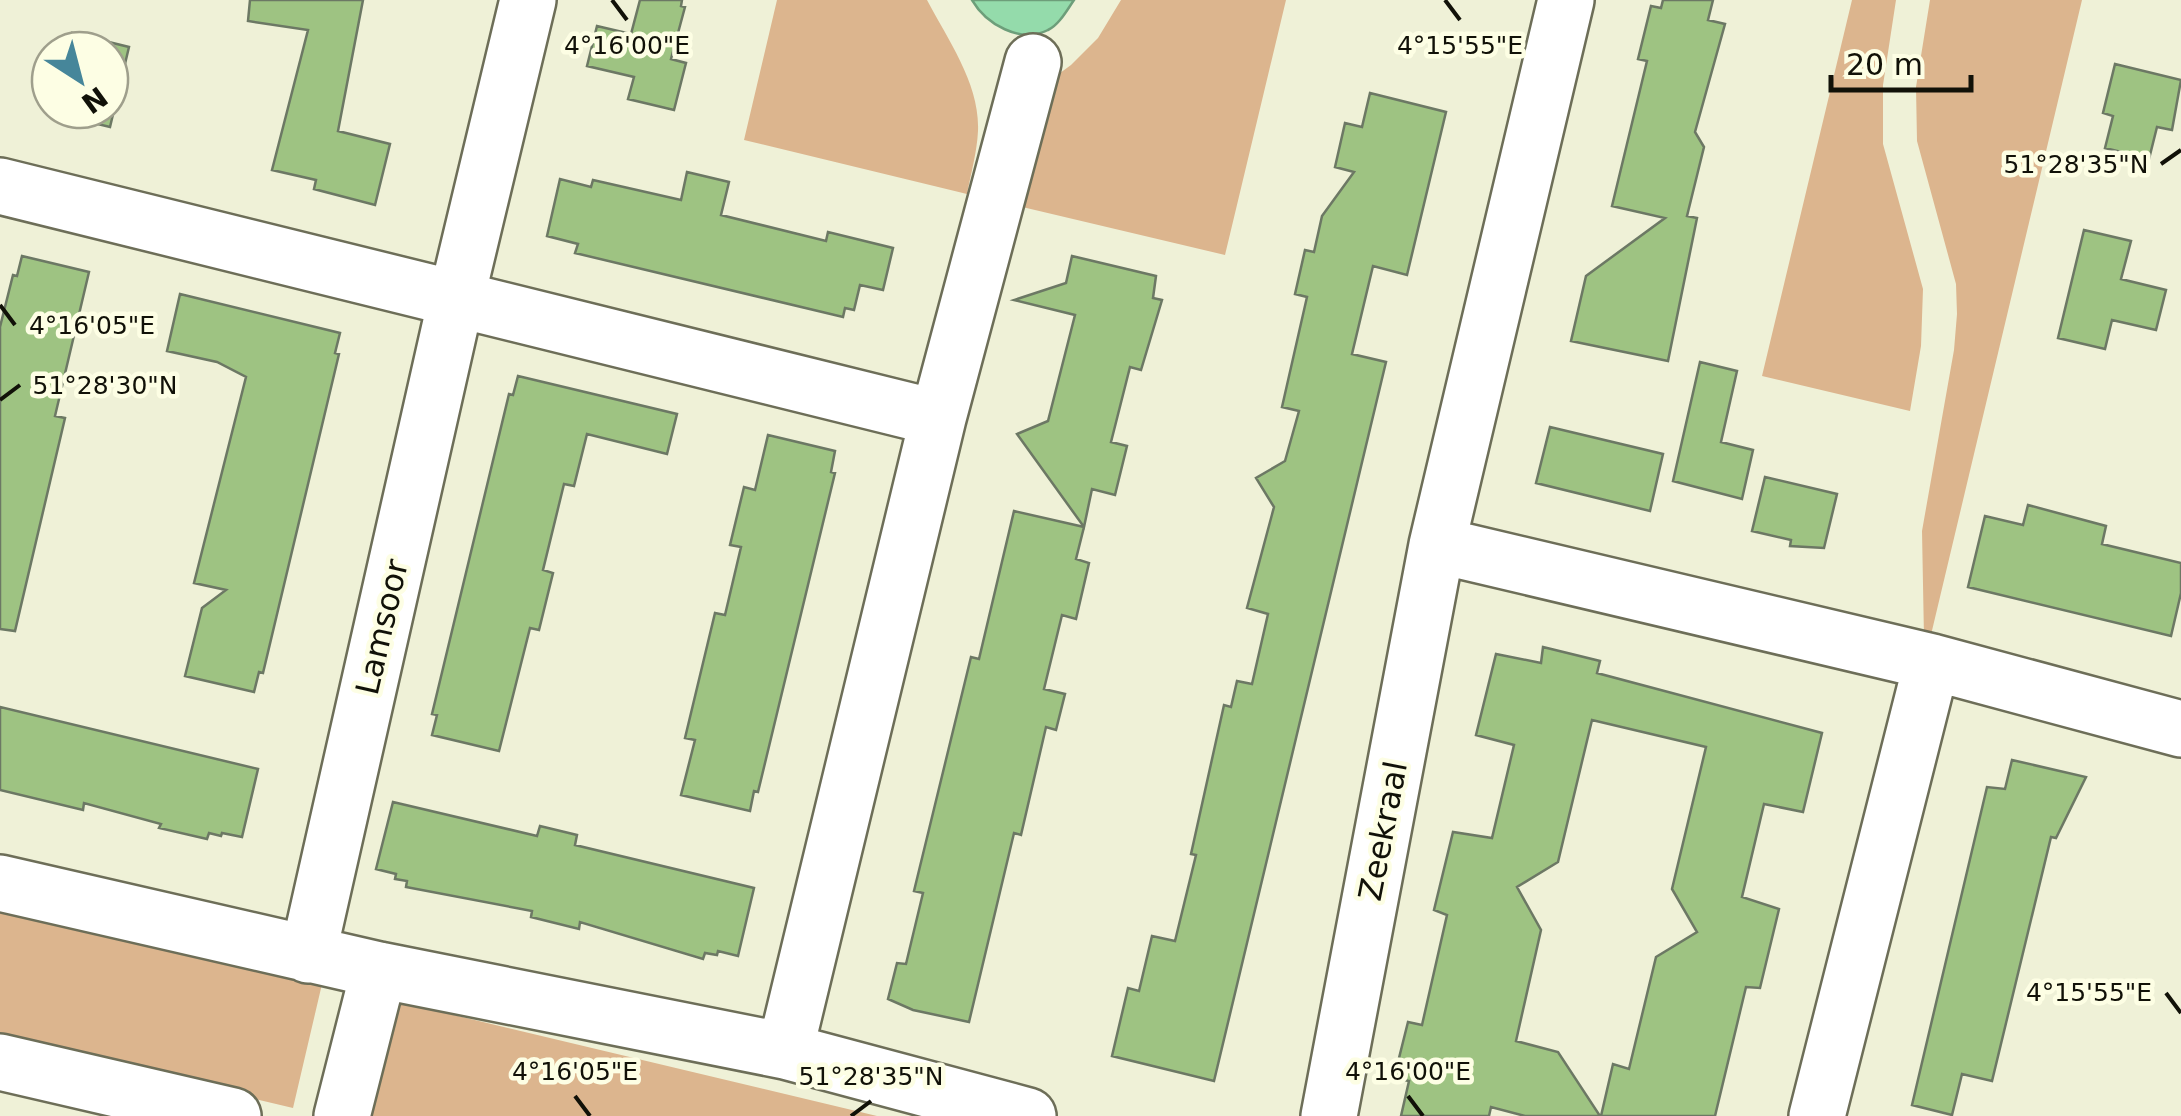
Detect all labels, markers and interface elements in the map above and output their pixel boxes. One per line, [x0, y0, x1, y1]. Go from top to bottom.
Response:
north arrow [30, 30, 130, 130]
scale bar [1831, 30, 1971, 92]
text: 4°16'00"E [564, 31, 690, 60]
text: 4°15'55"E [1397, 31, 1523, 60]
text: 20 m [1846, 47, 1923, 82]
text: N [75, 80, 114, 120]
text: 51°28'35"N [2003, 150, 2149, 179]
text: 4°16'05"E [29, 311, 155, 340]
text: 51°28'30"N [32, 371, 178, 400]
street label: Lamsoor [348, 555, 416, 698]
street label: Zeekraal [1351, 758, 1415, 904]
text: 4°15'55"E [2026, 978, 2152, 1007]
text: 4°16'05"E [512, 1057, 638, 1086]
text: 4°16'00"E [1345, 1057, 1471, 1086]
text: 51°28'35"N [798, 1062, 944, 1091]

